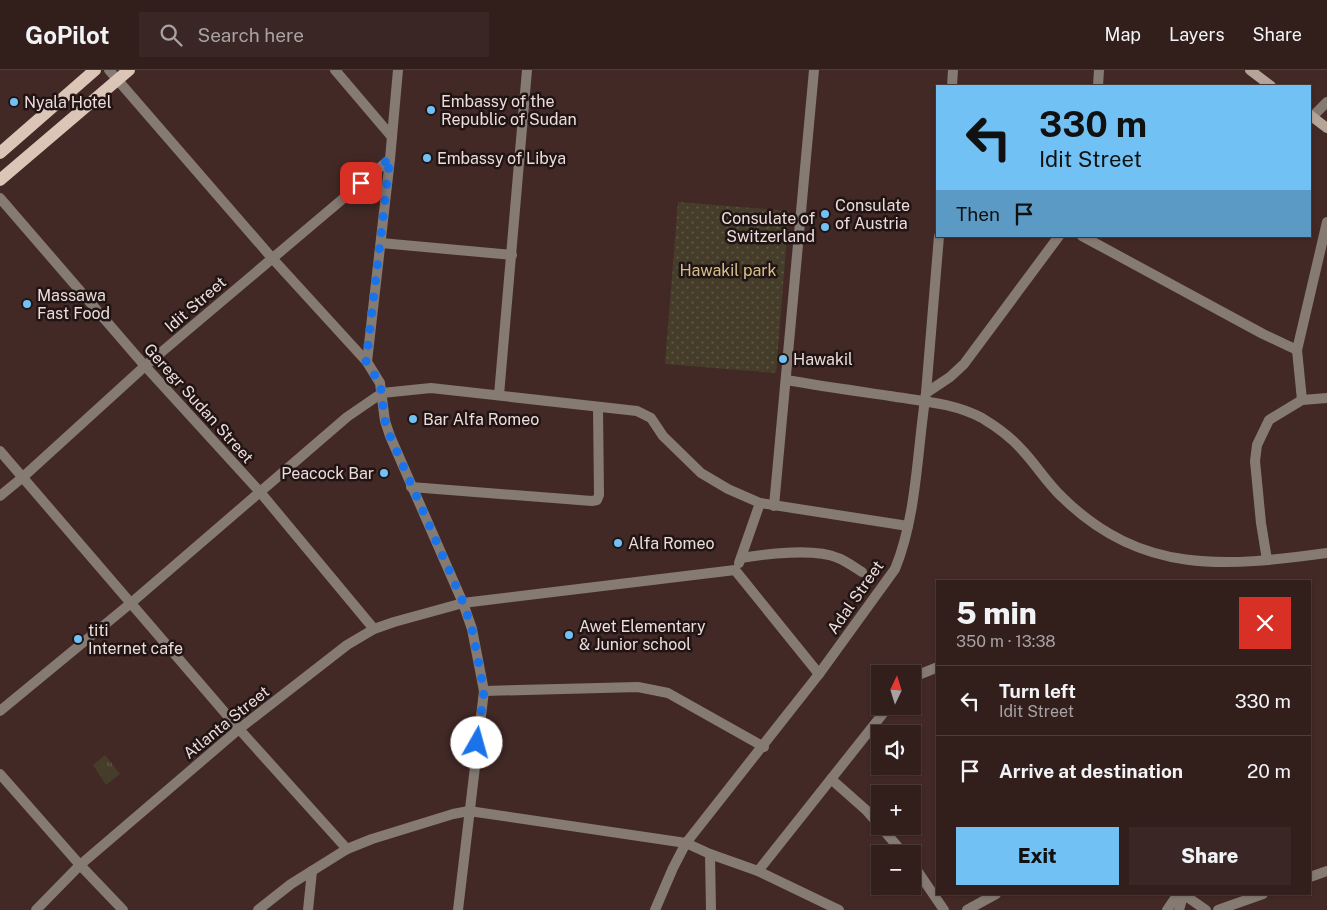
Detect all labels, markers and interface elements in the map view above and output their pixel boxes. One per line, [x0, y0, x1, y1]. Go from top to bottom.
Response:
search box [139, 12, 489, 57]
text: GoPilot [25, 21, 109, 49]
icon: search [157, 21, 185, 49]
text: Search here [197, 24, 304, 46]
text: Map [1105, 24, 1141, 45]
text: Layers [1169, 24, 1225, 45]
text: Share [1253, 24, 1302, 45]
place label: Embassy of the Republic of Sudan [441, 92, 577, 129]
place label: Nyala Hotel [24, 93, 112, 112]
marker: Nyala Hotel [8, 96, 20, 108]
marker: Embassy of the Republic of Sudan [425, 104, 437, 116]
text: 330 m [1039, 104, 1147, 145]
icon: left [956, 105, 1021, 170]
text: Idit Street [1039, 146, 1142, 172]
place label: Embassy of Libya [437, 149, 566, 168]
marker: Embassy of Libya [421, 152, 433, 164]
pin [340, 162, 382, 204]
icon: arrive [347, 169, 375, 197]
place label: Consulate of Austria [835, 196, 910, 233]
icon: arrive [1010, 200, 1038, 228]
text: Then [956, 203, 1000, 225]
marker: Consulate of Austria [819, 208, 831, 220]
place label: Consulate of Switzerland [721, 209, 815, 246]
marker: Consulate of Switzerland [819, 221, 831, 233]
park label: Hawakil park [679, 261, 777, 280]
street label: Idit Street [161, 273, 230, 336]
place label: Massawa Fast Food [37, 286, 110, 323]
marker: Massawa Fast Food [21, 298, 33, 310]
street label: Geregr Sudan Street [140, 340, 257, 467]
place label: Hawakil [793, 350, 853, 369]
marker: Hawakil [777, 353, 789, 365]
place label: Bar Alfa Romeo [423, 410, 539, 429]
marker: Bar Alfa Romeo [407, 413, 419, 425]
place label: Peacock Bar [281, 464, 374, 483]
marker: Peacock Bar [378, 467, 390, 479]
place label: Alfa Romeo [628, 534, 715, 553]
marker: Alfa Romeo [612, 537, 624, 549]
street label: Adal Street [823, 557, 888, 638]
text: 5 min [956, 595, 1037, 631]
button: close [1239, 597, 1291, 649]
place label: Awet Elementary & Junior school [579, 617, 706, 654]
place label: titi Internet cafe [88, 621, 183, 658]
marker: Awet Elementary & Junior school [563, 629, 575, 641]
text: 350 m · 13:38 [956, 632, 1056, 651]
marker: titi Internet cafe [72, 633, 84, 645]
north arrow [871, 665, 921, 715]
map controls [871, 665, 921, 895]
text: Turn left [999, 680, 1076, 702]
street label: Atlanta Street [180, 682, 273, 763]
icon: left [956, 687, 984, 715]
text: 330 m [1235, 690, 1291, 712]
text: Idit Street [999, 702, 1074, 721]
position arrow [450, 716, 502, 768]
button: sound [871, 725, 921, 775]
icon: arrive [956, 757, 984, 785]
text: Arrive at destination [999, 760, 1183, 782]
text: 20 m [1247, 760, 1291, 782]
button: + [871, 785, 921, 835]
button: Exit [956, 827, 1119, 885]
button: Share [1129, 827, 1291, 885]
button: − [871, 845, 921, 895]

